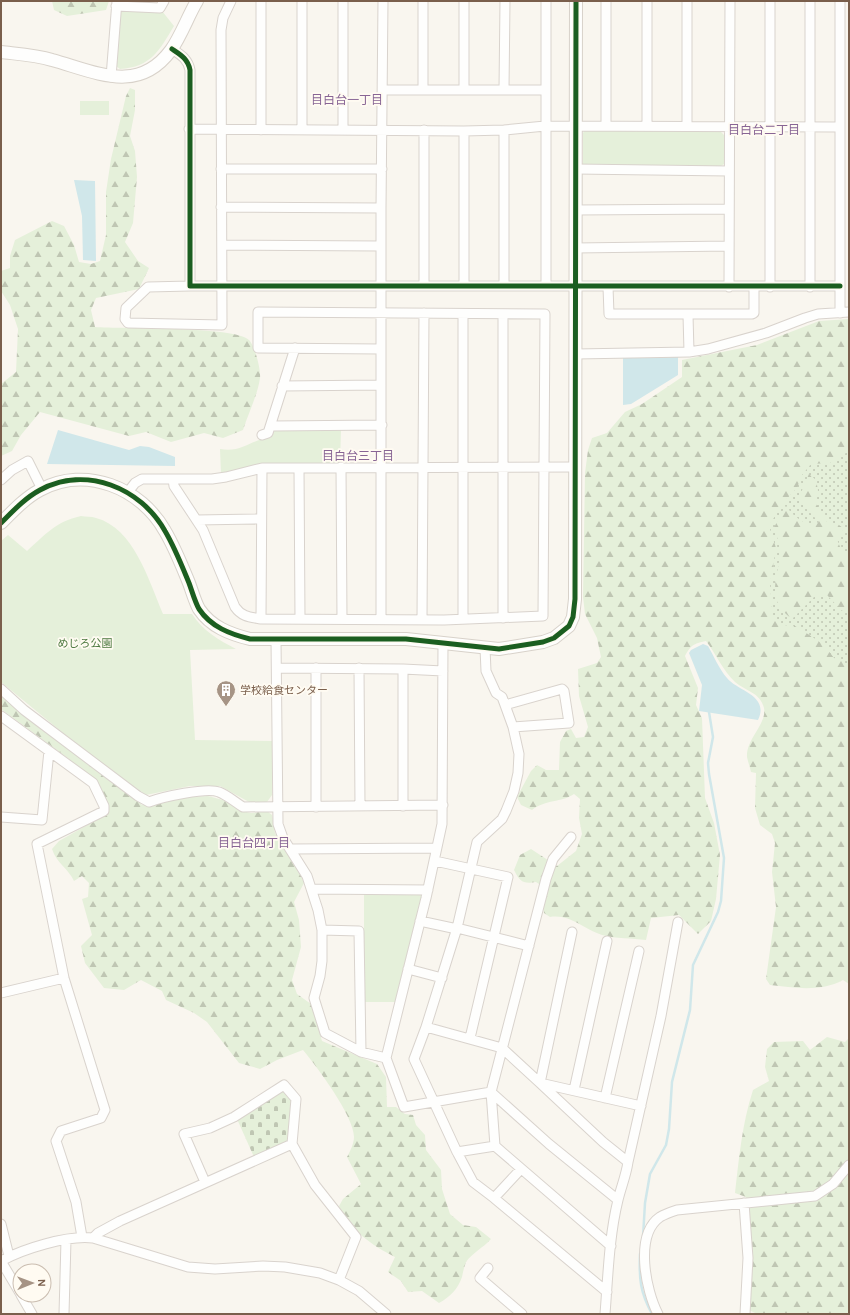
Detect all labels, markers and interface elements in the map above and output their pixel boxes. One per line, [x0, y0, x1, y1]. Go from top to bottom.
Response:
district label: 目白台一丁目 [311, 93, 383, 107]
district label: 目白台二丁目 [728, 123, 800, 137]
district label: 目白台三丁目 [322, 449, 394, 463]
park label: めじろ公園 [58, 637, 113, 650]
building icon: 学校給食センター [215, 679, 237, 707]
place label: 学校給食センター [240, 684, 328, 697]
district label: 目白台四丁目 [218, 836, 290, 850]
north arrow [12, 1263, 52, 1303]
text: N [35, 1279, 48, 1287]

